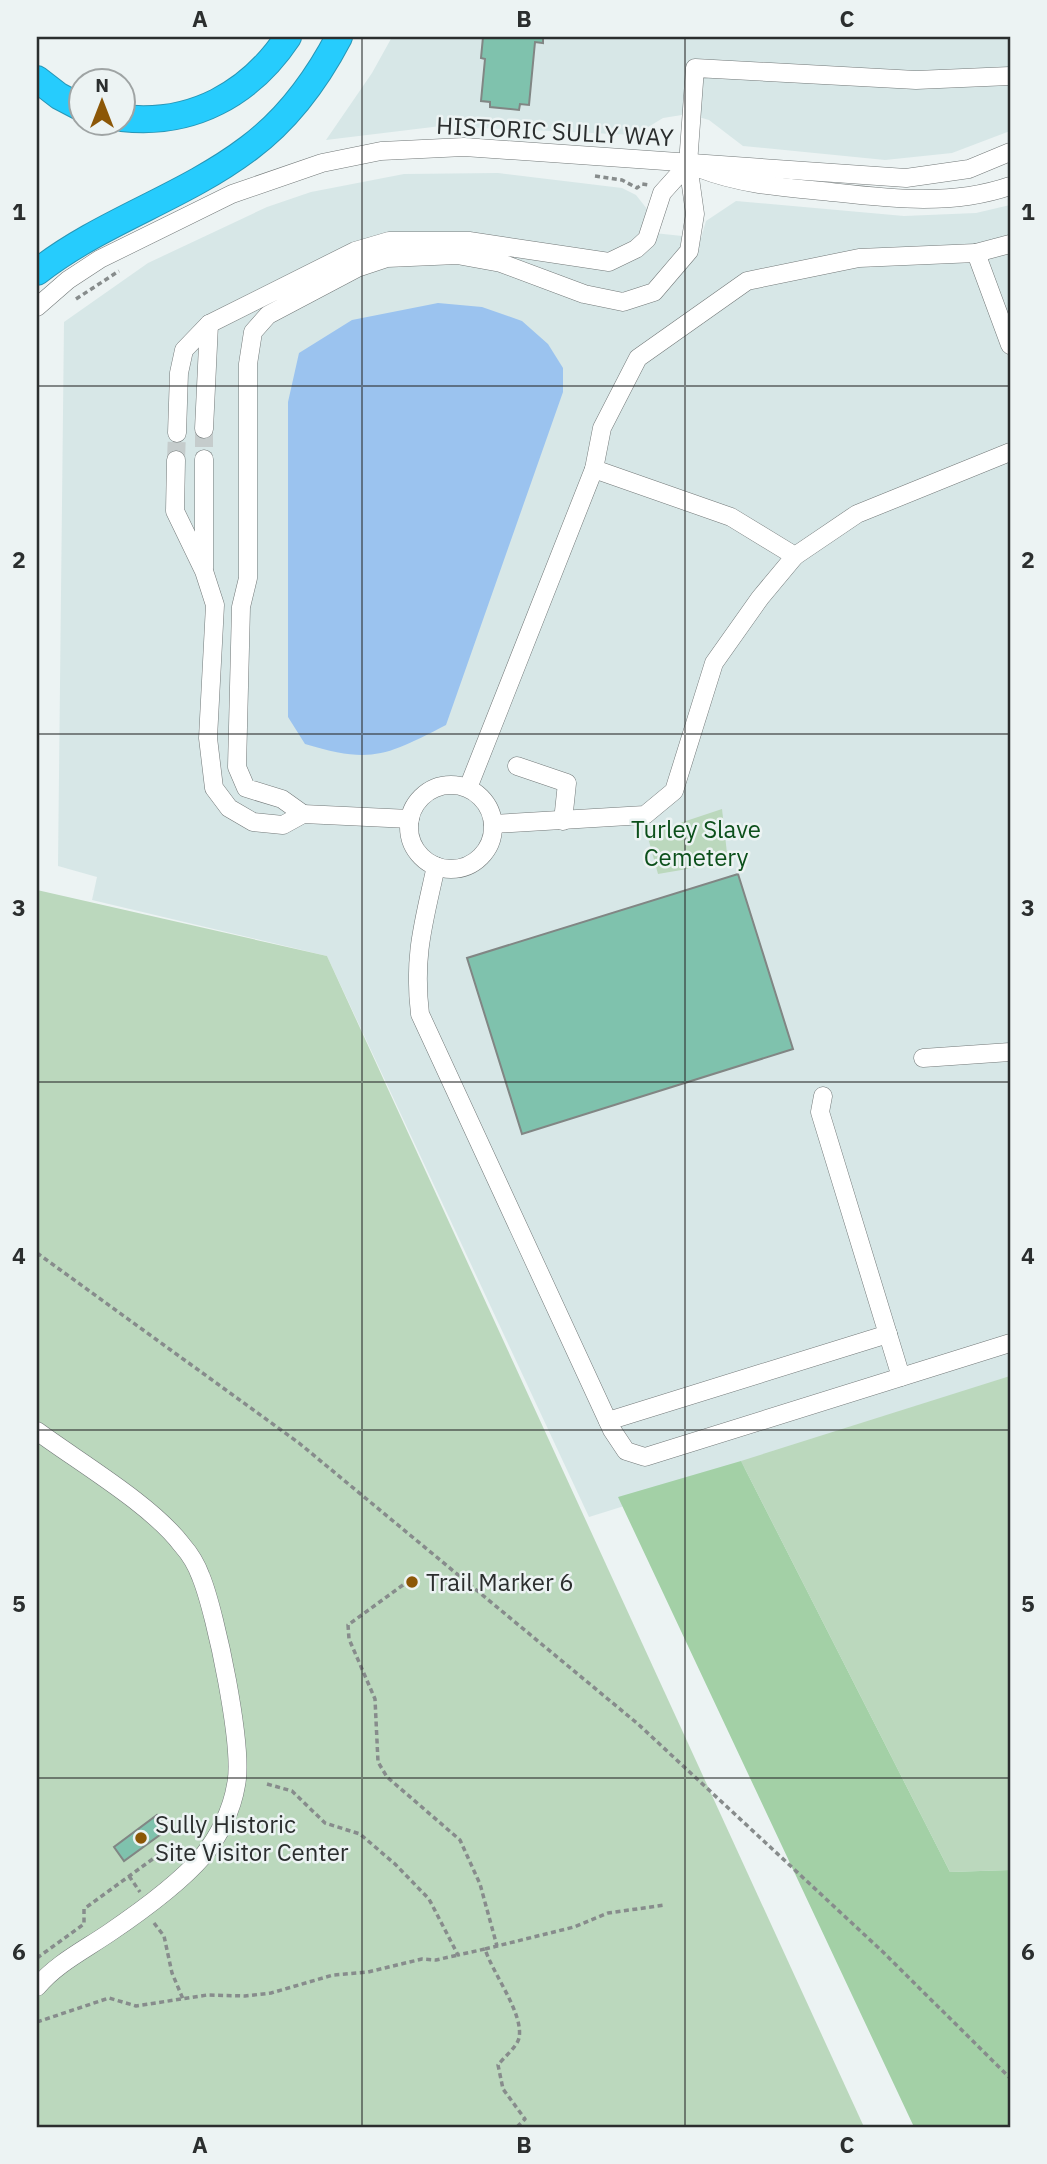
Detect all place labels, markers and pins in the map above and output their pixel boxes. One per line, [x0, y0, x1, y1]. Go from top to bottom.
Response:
place label: Trail Marker 6 [426, 1566, 574, 1598]
marker: Trail Marker 6 [404, 1574, 420, 1590]
place label: Sully Historic Site Visitor Center [155, 1808, 349, 1868]
marker: Sully Historic Site Visitor Center [133, 1830, 149, 1846]

